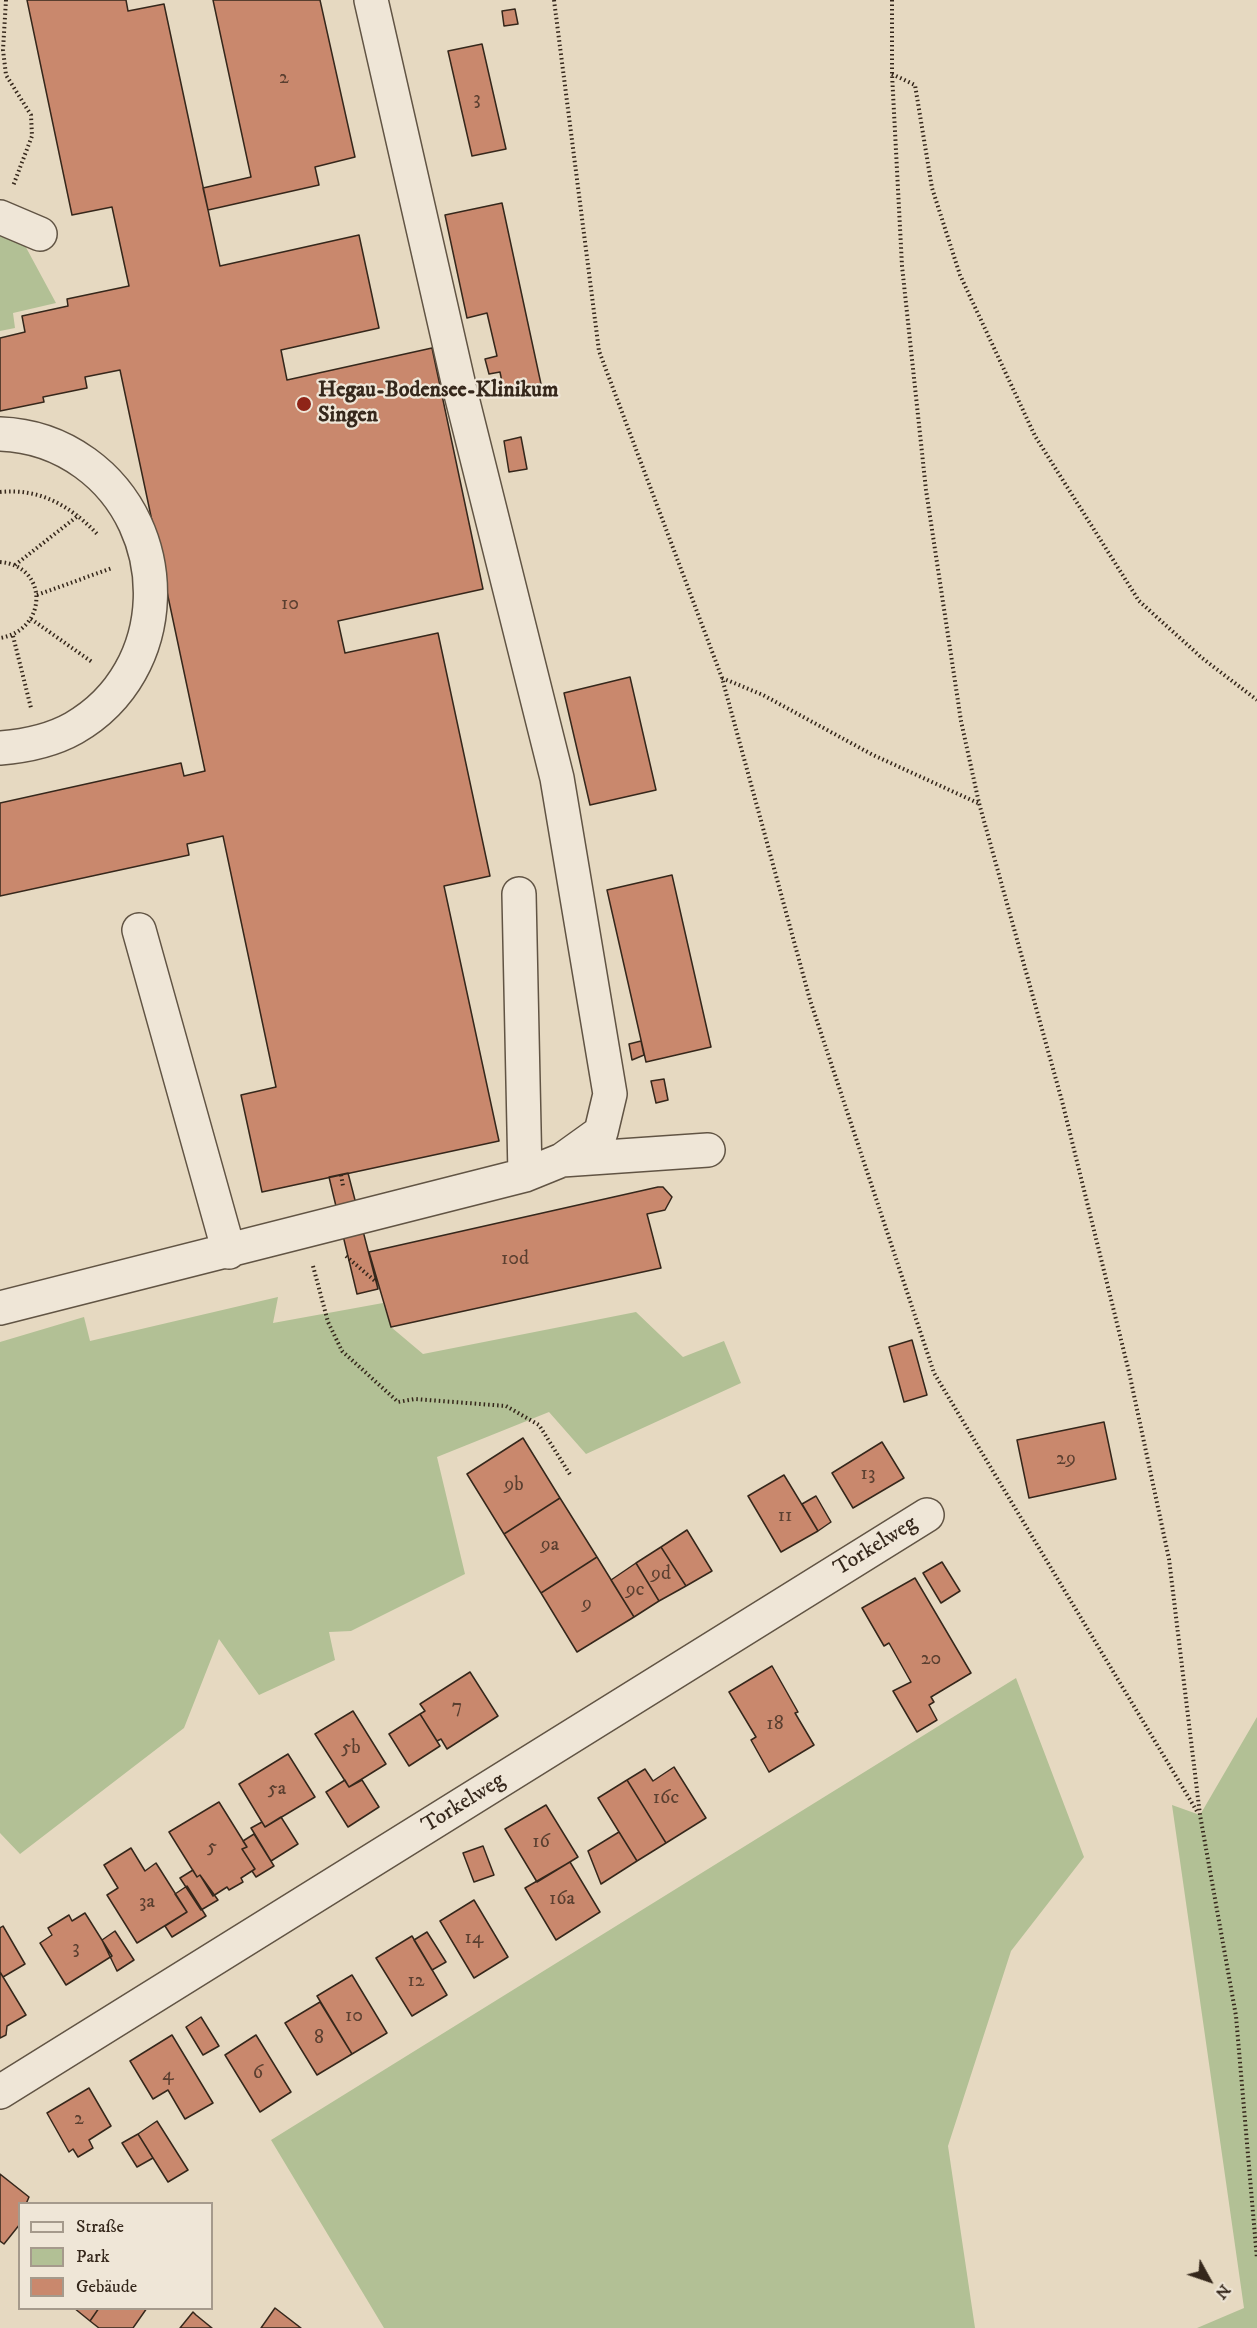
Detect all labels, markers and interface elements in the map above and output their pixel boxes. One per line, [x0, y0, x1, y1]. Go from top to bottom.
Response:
house number: 2 [279, 67, 289, 91]
house number: 3 [473, 88, 481, 112]
place label: Hegau-Bodensee-Klinikum Singen [318, 378, 558, 430]
marker: Hegau-Bodensee-Klinikum Singen [295, 395, 313, 413]
house number: 10 [281, 593, 299, 617]
house number: 10d [501, 1248, 529, 1272]
house number: 29 [1056, 1448, 1076, 1472]
house number: 13 [861, 1463, 875, 1487]
house number: 9b [504, 1474, 524, 1498]
house number: 11 [778, 1505, 792, 1529]
street label: Torkelweg [830, 1511, 922, 1583]
house number: 9a [541, 1534, 559, 1558]
house number: 9d [651, 1563, 671, 1587]
house number: 9c [626, 1579, 644, 1603]
house number: 9 [582, 1593, 592, 1617]
house number: 20 [921, 1648, 941, 1672]
house number: 7 [452, 1696, 462, 1720]
house number: 18 [766, 1713, 784, 1737]
house number: 5b [341, 1737, 361, 1761]
street label: Torkelweg [418, 1768, 510, 1840]
house number: 5a [268, 1778, 286, 1802]
house number: 16c [653, 1787, 679, 1811]
house number: 16 [532, 1831, 550, 1855]
house number: 5 [207, 1836, 217, 1860]
house number: 16a [549, 1888, 575, 1912]
house number: 3a [139, 1891, 155, 1915]
house number: 14 [465, 1927, 483, 1951]
house number: 3 [72, 1937, 80, 1961]
house number: 12 [407, 1970, 425, 1994]
house number: 10 [345, 2005, 363, 2029]
house number: 8 [314, 2027, 324, 2051]
house number: 6 [253, 2062, 263, 2086]
house number: 4 [162, 2064, 174, 2088]
house number: 2 [74, 2108, 84, 2132]
legend [18, 2202, 213, 2310]
text: Straße [76, 2216, 124, 2238]
text: Park [76, 2246, 110, 2268]
north arrow [1179, 2250, 1239, 2310]
text: Gebäude [76, 2276, 137, 2298]
text: N [1211, 2280, 1235, 2303]

